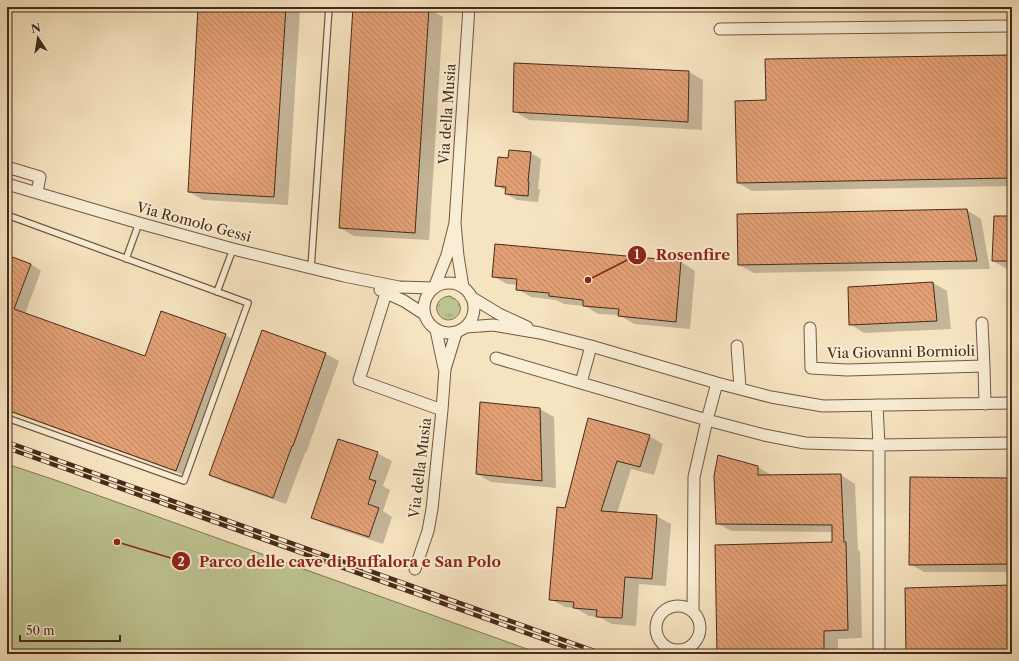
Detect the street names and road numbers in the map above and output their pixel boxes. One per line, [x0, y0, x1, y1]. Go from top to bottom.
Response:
street label: Via della Musia [434, 62, 460, 166]
street label: Via Romolo Gessi [134, 198, 253, 246]
street label: Via Giovanni Bormioli [826, 342, 975, 362]
street label: Via della Musia [405, 416, 435, 520]

